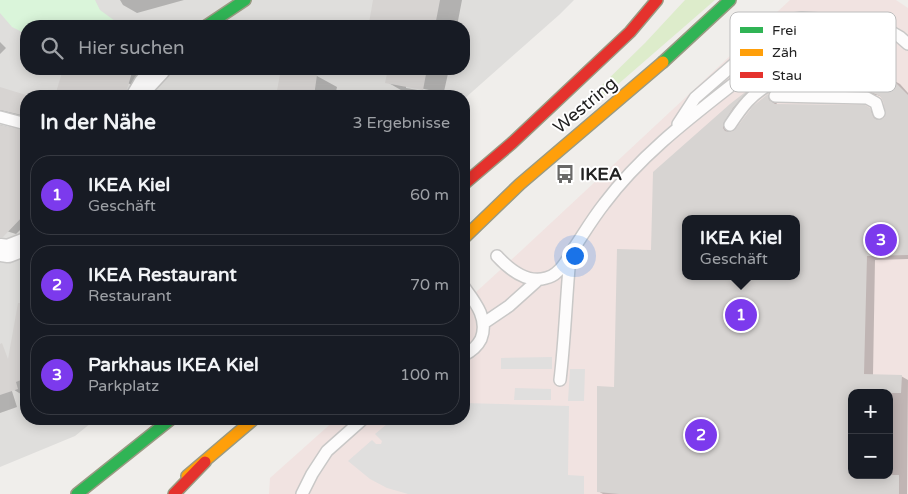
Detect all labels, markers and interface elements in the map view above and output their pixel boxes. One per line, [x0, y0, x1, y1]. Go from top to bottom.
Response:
legend [730, 12, 896, 92]
search box [20, 20, 470, 75]
text: Frei [772, 22, 797, 39]
icon: search [38, 34, 66, 62]
text: Hier suchen [78, 37, 185, 59]
text: Zäh [772, 44, 797, 61]
text: Stau [772, 67, 802, 84]
street label: Westring [549, 72, 621, 138]
text: In der Nähe [40, 110, 156, 135]
text: 3 Ergebnisse [352, 113, 450, 133]
bus stop icon: IKEA [554, 163, 576, 185]
place label: IKEA [580, 163, 622, 185]
text: IKEA Kiel [88, 174, 170, 196]
text: 1 [52, 185, 62, 205]
text: 60 m [410, 185, 449, 205]
text: Geschäft [88, 196, 156, 216]
popup [682, 215, 800, 280]
pin: 3 [865, 221, 897, 259]
text: IKEA Kiel [700, 227, 782, 249]
your location [562, 243, 588, 269]
text: Geschäft [700, 249, 768, 269]
text: IKEA Restaurant [88, 264, 237, 286]
text: 2 [52, 275, 62, 295]
text: 70 m [410, 275, 449, 295]
text: Restaurant [88, 286, 172, 306]
pin: 1 [725, 296, 757, 334]
text: Parkhaus IKEA Kiel [88, 354, 259, 376]
text: 3 [52, 365, 62, 385]
text: 100 m [400, 365, 449, 385]
text: Parkplatz [88, 376, 159, 396]
map controls [848, 389, 893, 479]
button: + [848, 389, 893, 434]
pin: 2 [685, 416, 717, 454]
button: − [848, 434, 893, 479]

